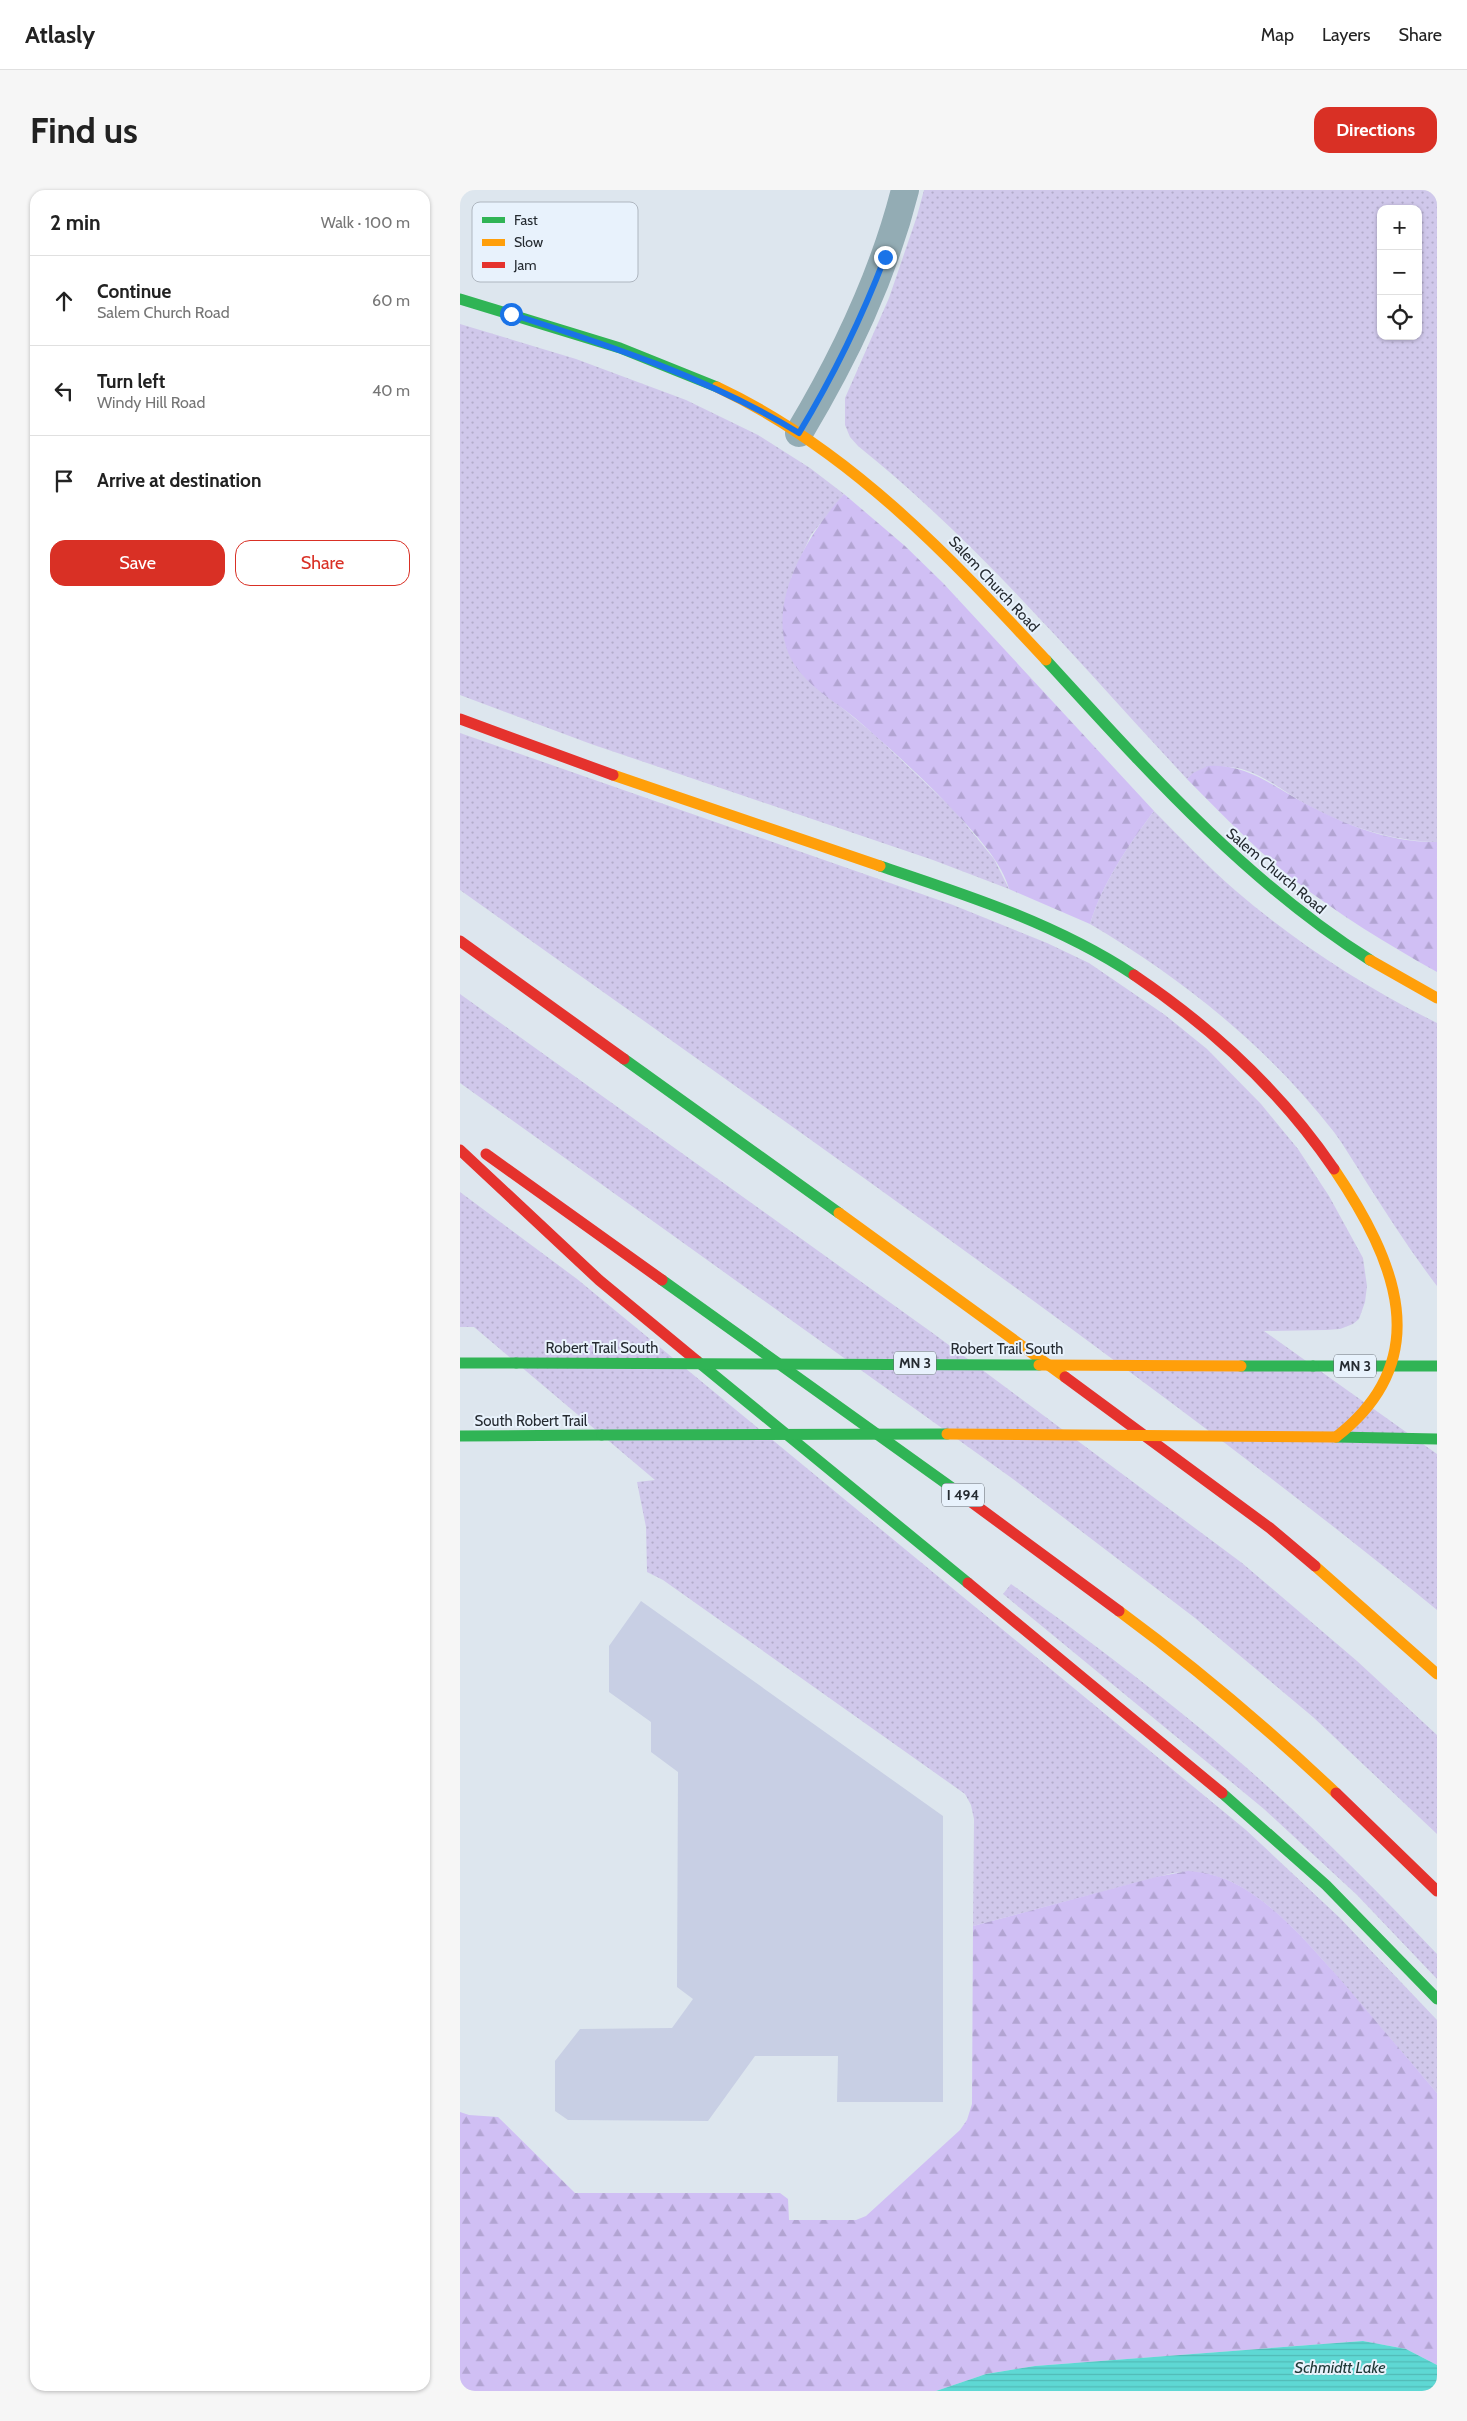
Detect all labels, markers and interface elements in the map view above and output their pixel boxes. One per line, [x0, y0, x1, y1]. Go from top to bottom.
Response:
text: Atlasly [25, 20, 95, 49]
text: Map [1261, 24, 1294, 46]
text: Layers [1322, 24, 1371, 46]
text: Share [1399, 24, 1442, 46]
button: Directions [1314, 107, 1437, 153]
text: Find us [30, 109, 138, 152]
legend [472, 202, 638, 282]
map controls [1377, 205, 1422, 340]
button: + [1377, 205, 1422, 250]
text: 2 min [50, 210, 101, 235]
text: Fast [514, 211, 538, 229]
text: Walk · 100 m [321, 213, 410, 232]
text: Slow [514, 233, 543, 251]
route end [874, 246, 897, 269]
button: − [1377, 250, 1422, 295]
text: Jam [513, 256, 536, 274]
text: Continue [97, 280, 171, 303]
icon: ahead [50, 287, 78, 315]
text: 60 m [372, 291, 410, 310]
button: locate [1377, 295, 1422, 340]
text: Salem Church Road [97, 303, 230, 322]
route start [500, 303, 523, 326]
text: Turn left [97, 370, 165, 393]
icon: left [50, 377, 78, 405]
text: 40 m [372, 381, 410, 400]
text: Windy Hill Road [97, 393, 205, 412]
icon: arrive [50, 467, 78, 495]
text: Arrive at destination [97, 469, 261, 492]
street label: Salem Church Road [945, 532, 1043, 636]
button: Save [50, 540, 225, 586]
button: Share [235, 540, 410, 586]
street label: Salem Church Road [1223, 824, 1329, 918]
street label: Robert Trail South [546, 1339, 658, 1357]
street label: Robert Trail South [951, 1340, 1063, 1358]
road number: MN 3 [894, 1352, 936, 1374]
road number: MN 3 [1334, 1354, 1376, 1378]
street label: South Robert Trail [475, 1412, 588, 1430]
road number: I 494 [942, 1484, 984, 1506]
water label: Schmidtt Lake [1295, 2358, 1385, 2377]

